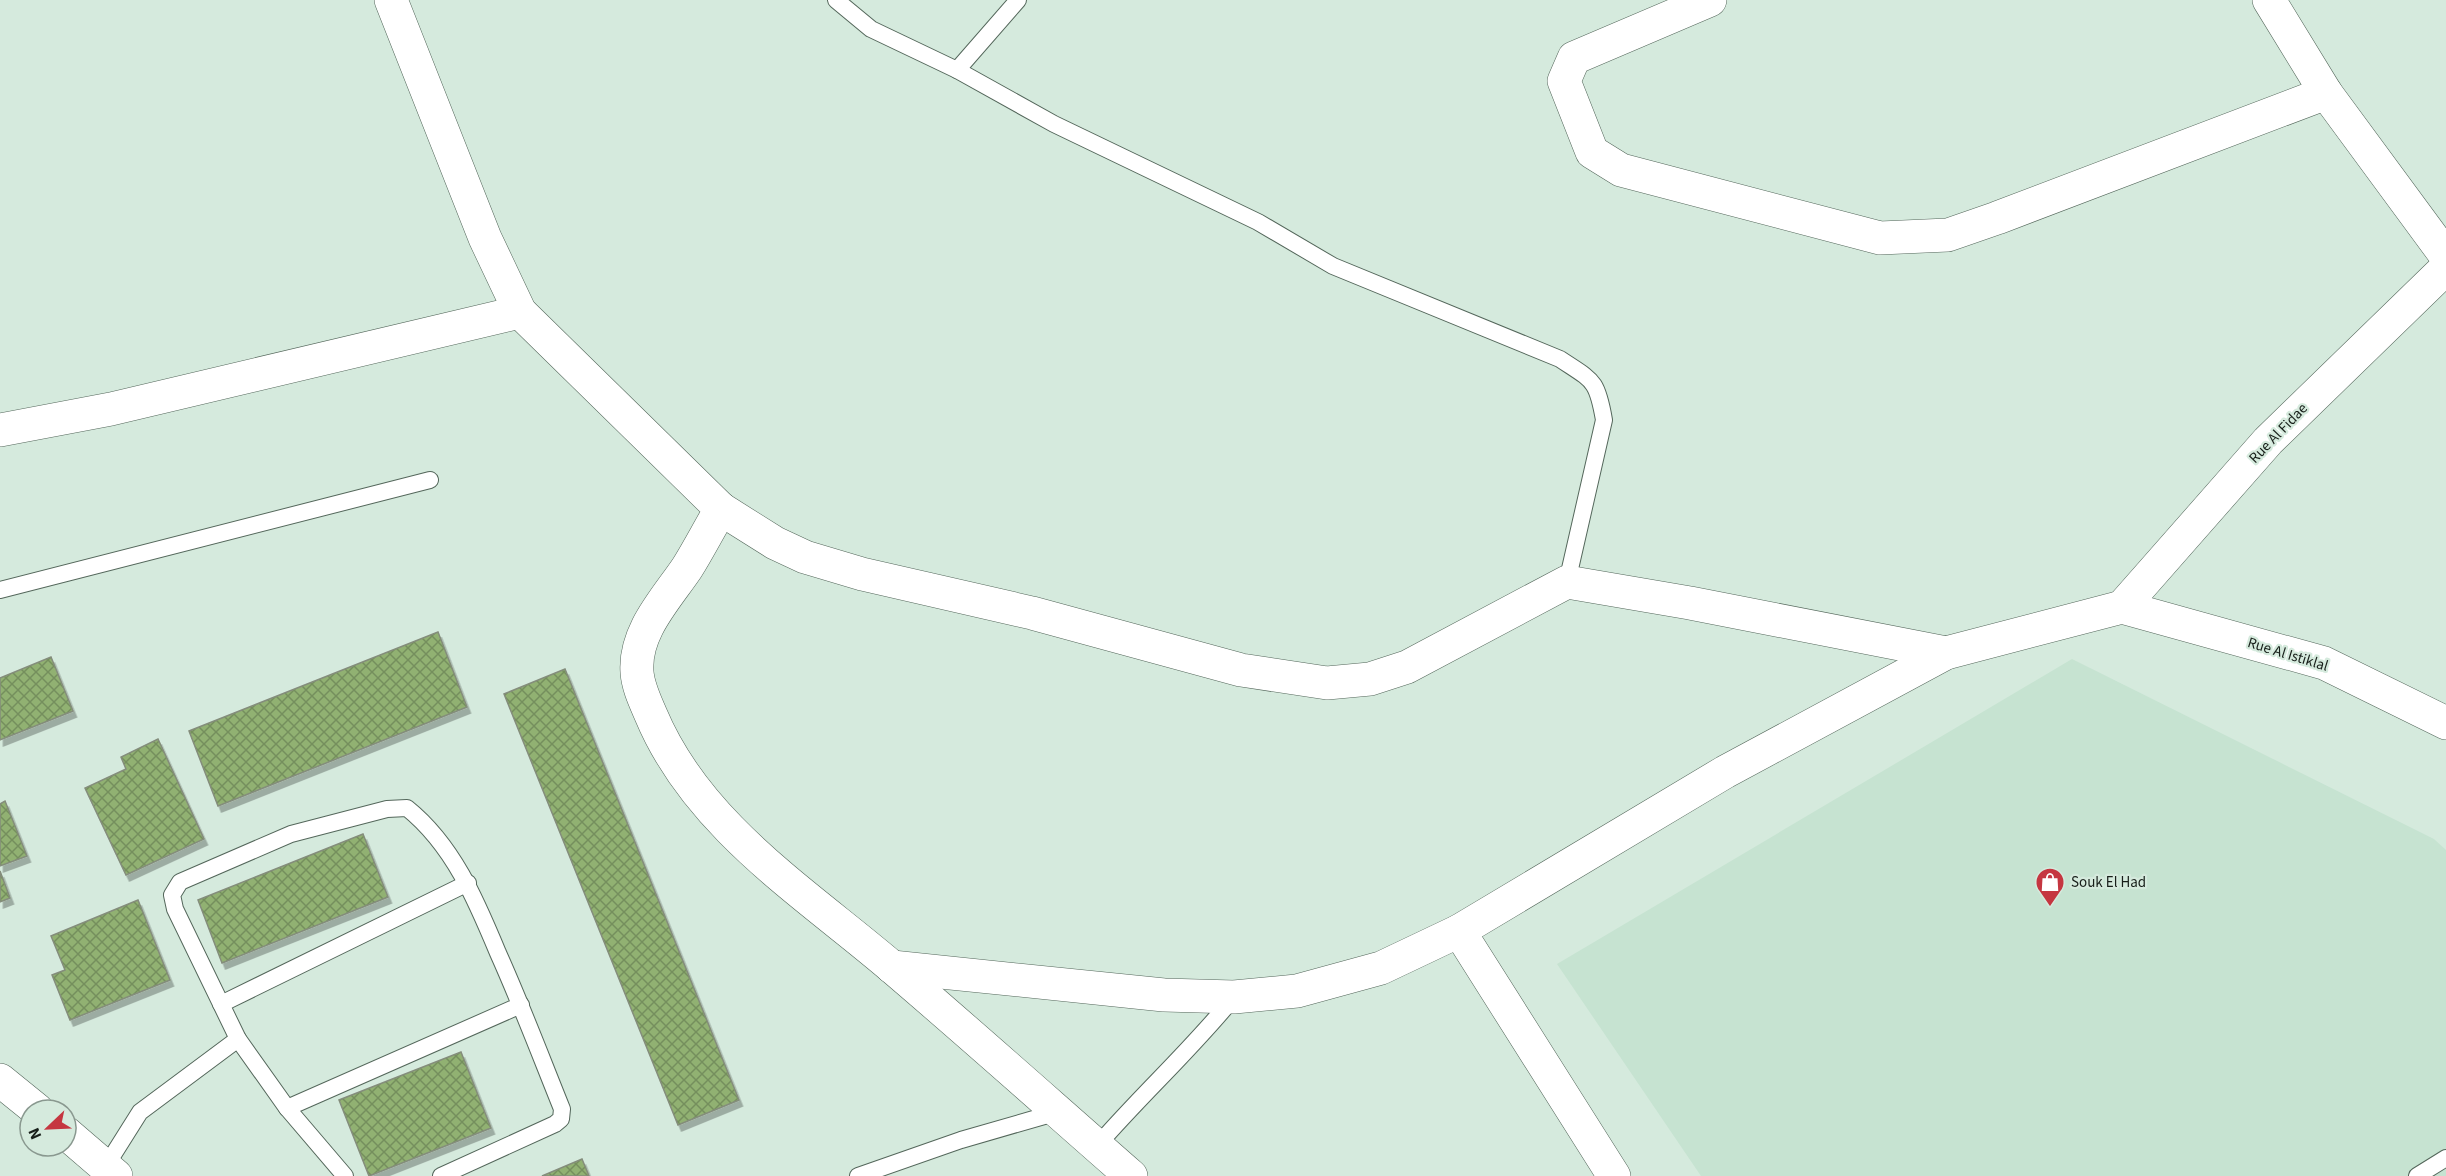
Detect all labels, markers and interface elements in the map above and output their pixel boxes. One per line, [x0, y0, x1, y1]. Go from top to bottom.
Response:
street label: Rue Al Fidae [2244, 399, 2312, 468]
street label: Rue Al Istiklal [2245, 632, 2331, 677]
shop icon: Souk El Had [2034, 866, 2066, 908]
place label: Souk El Had [2071, 872, 2146, 893]
north arrow [18, 1098, 78, 1158]
text: N [23, 1124, 47, 1143]

